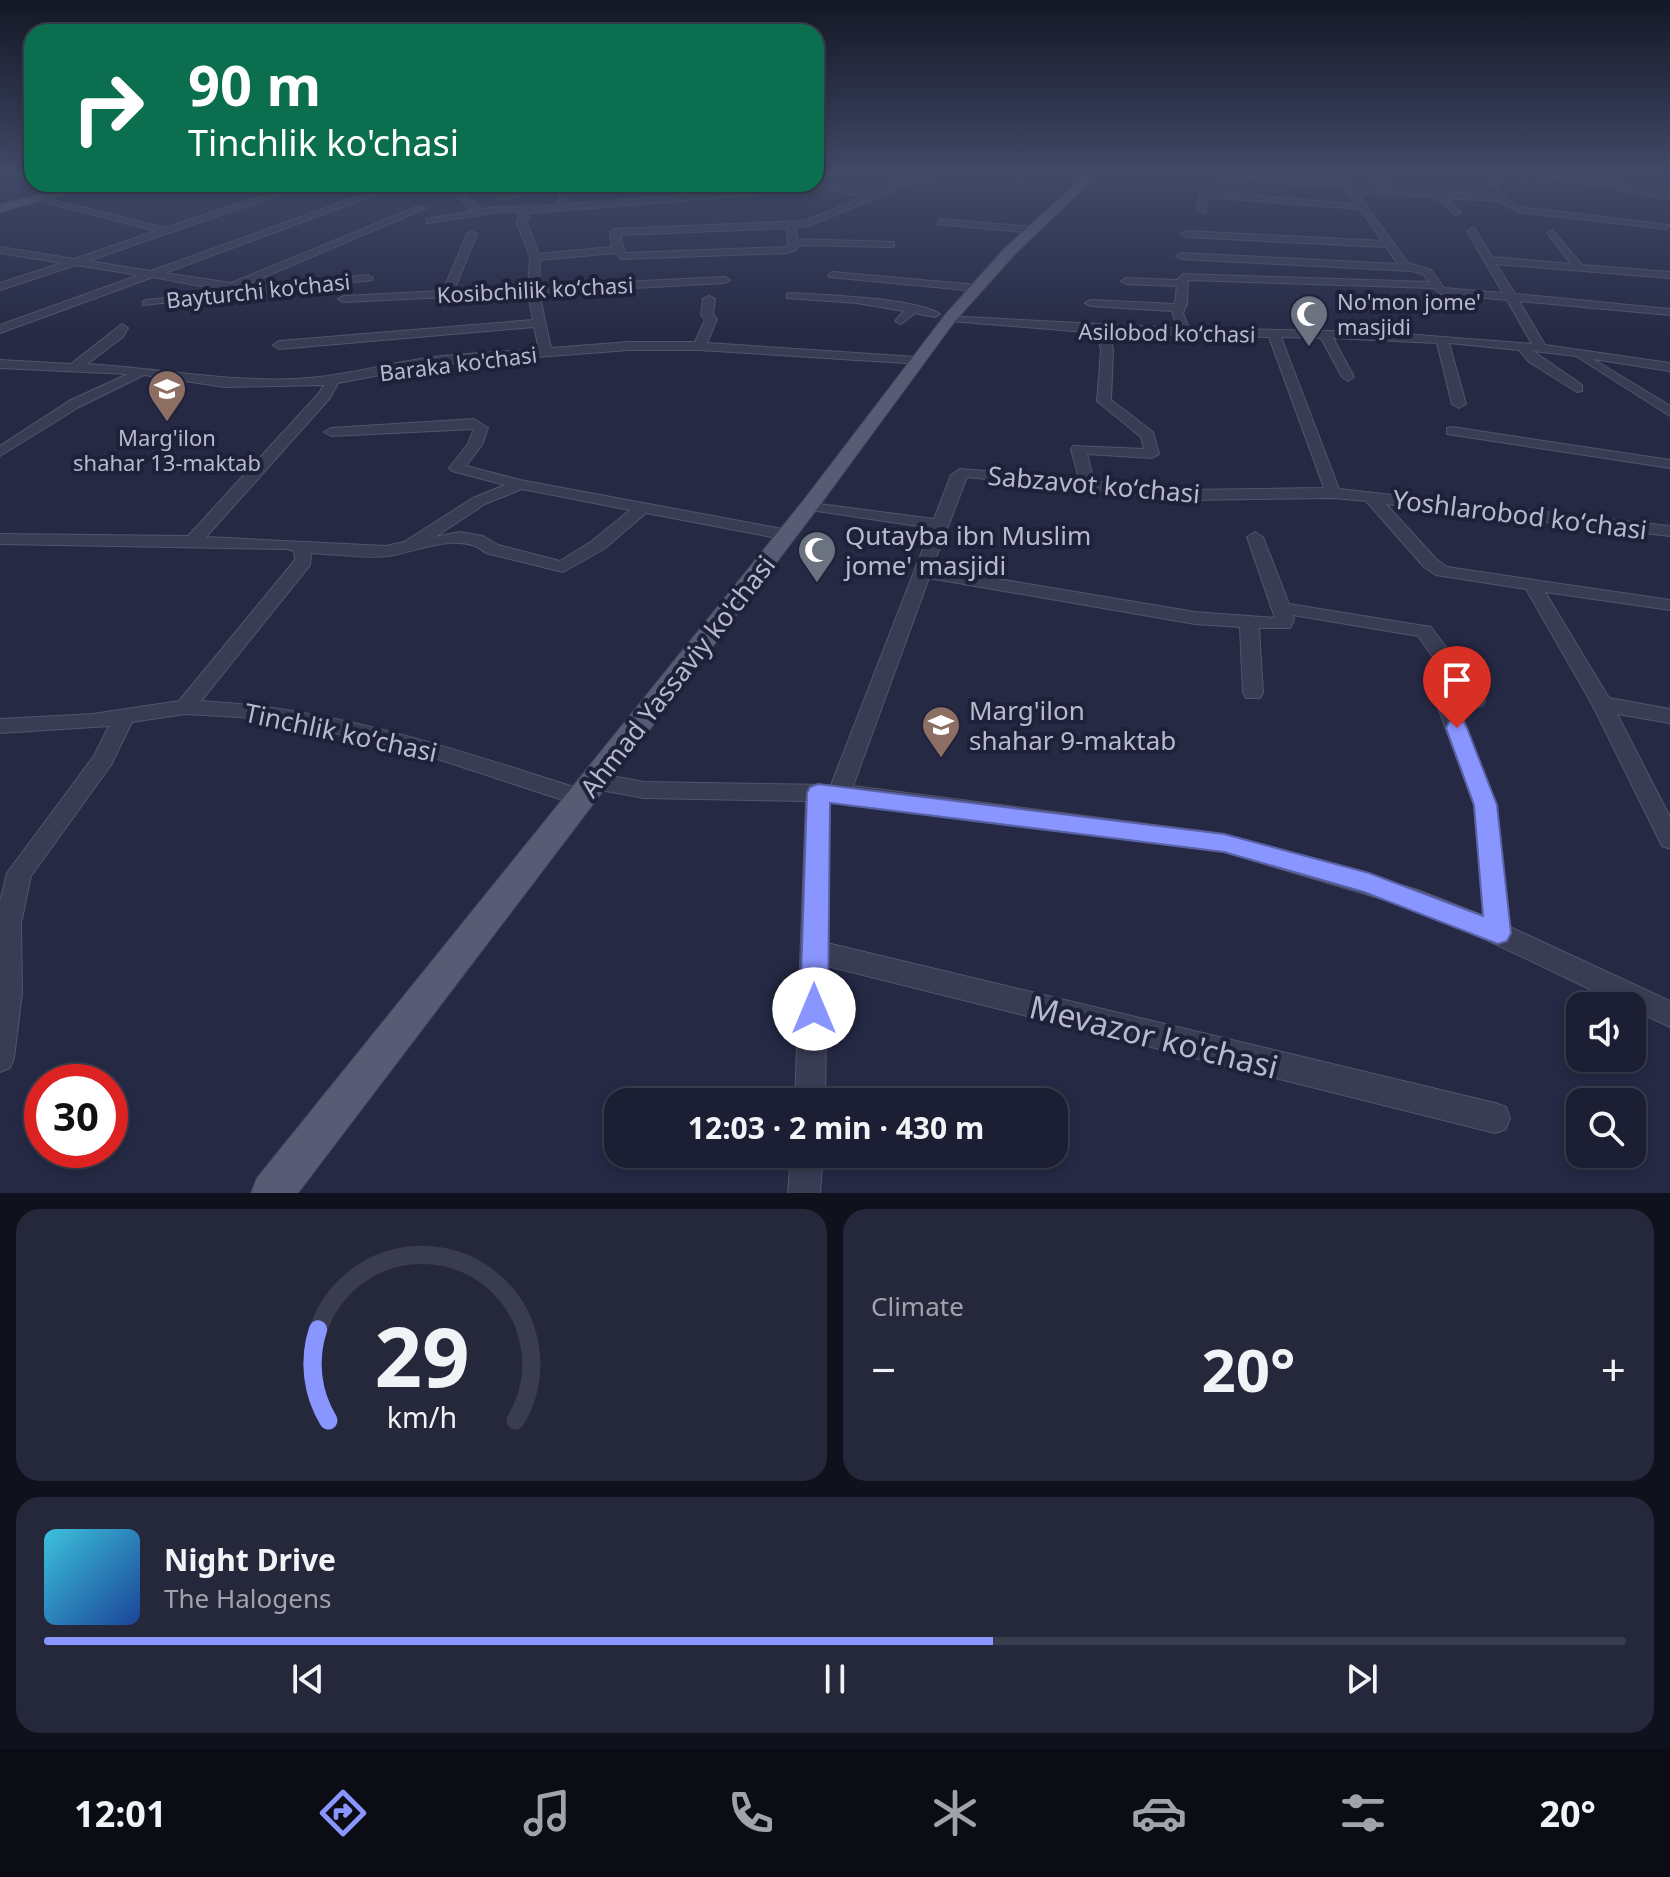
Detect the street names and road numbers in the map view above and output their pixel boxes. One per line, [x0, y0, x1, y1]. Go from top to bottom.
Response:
street label: Bayturchi ko'chasi [165, 265, 351, 315]
street label: Kosibchilik koʻchasi [436, 269, 634, 309]
street label: Asilobod koʻchasi [1078, 315, 1256, 349]
street label: Baraka ko'chasi [377, 338, 539, 388]
street label: Sabzavot koʻchasi [986, 457, 1202, 511]
street label: Yoshlarobod koʻchasi [1391, 481, 1649, 547]
street label: Ahmad Yassaviy ko'chasi [571, 548, 783, 804]
street label: Tinchlik koʻchasi [241, 694, 441, 770]
street label: Mevazor ko'chasi [1025, 984, 1283, 1088]

